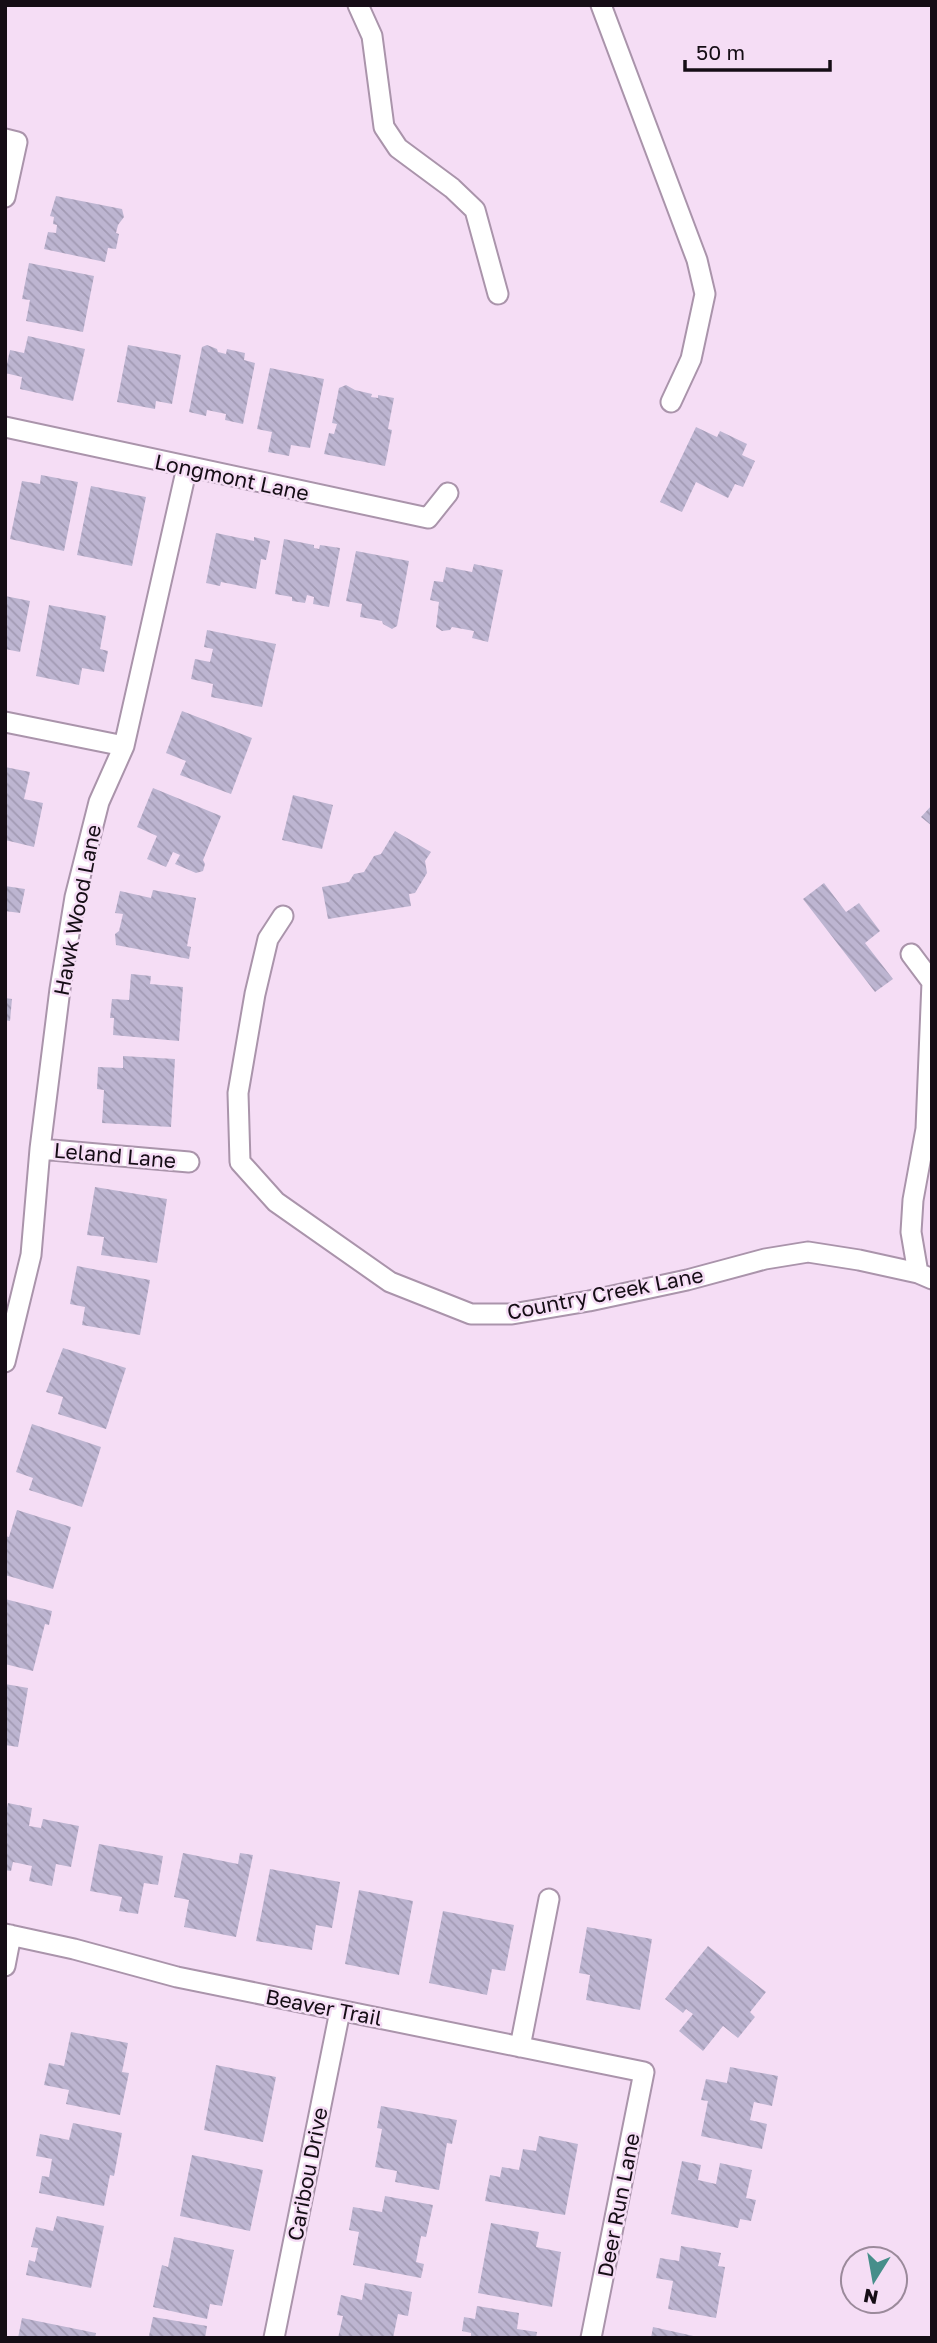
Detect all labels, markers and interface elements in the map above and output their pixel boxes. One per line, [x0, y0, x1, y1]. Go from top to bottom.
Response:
scale bar [685, 28, 830, 72]
text: 50 m [696, 39, 745, 65]
street label: Longmont Lane [153, 448, 311, 506]
street label: Hawk Wood Lane [48, 822, 106, 998]
street label: Leland Lane [53, 1137, 177, 1173]
street label: Country Creek Lane [505, 1261, 705, 1325]
street label: Beaver Trail [264, 1983, 384, 2031]
street label: Caribou Drive [281, 2105, 333, 2243]
street label: Deer Run Lane [591, 2131, 645, 2279]
north arrow [839, 2245, 909, 2315]
text: N [861, 2285, 880, 2310]

